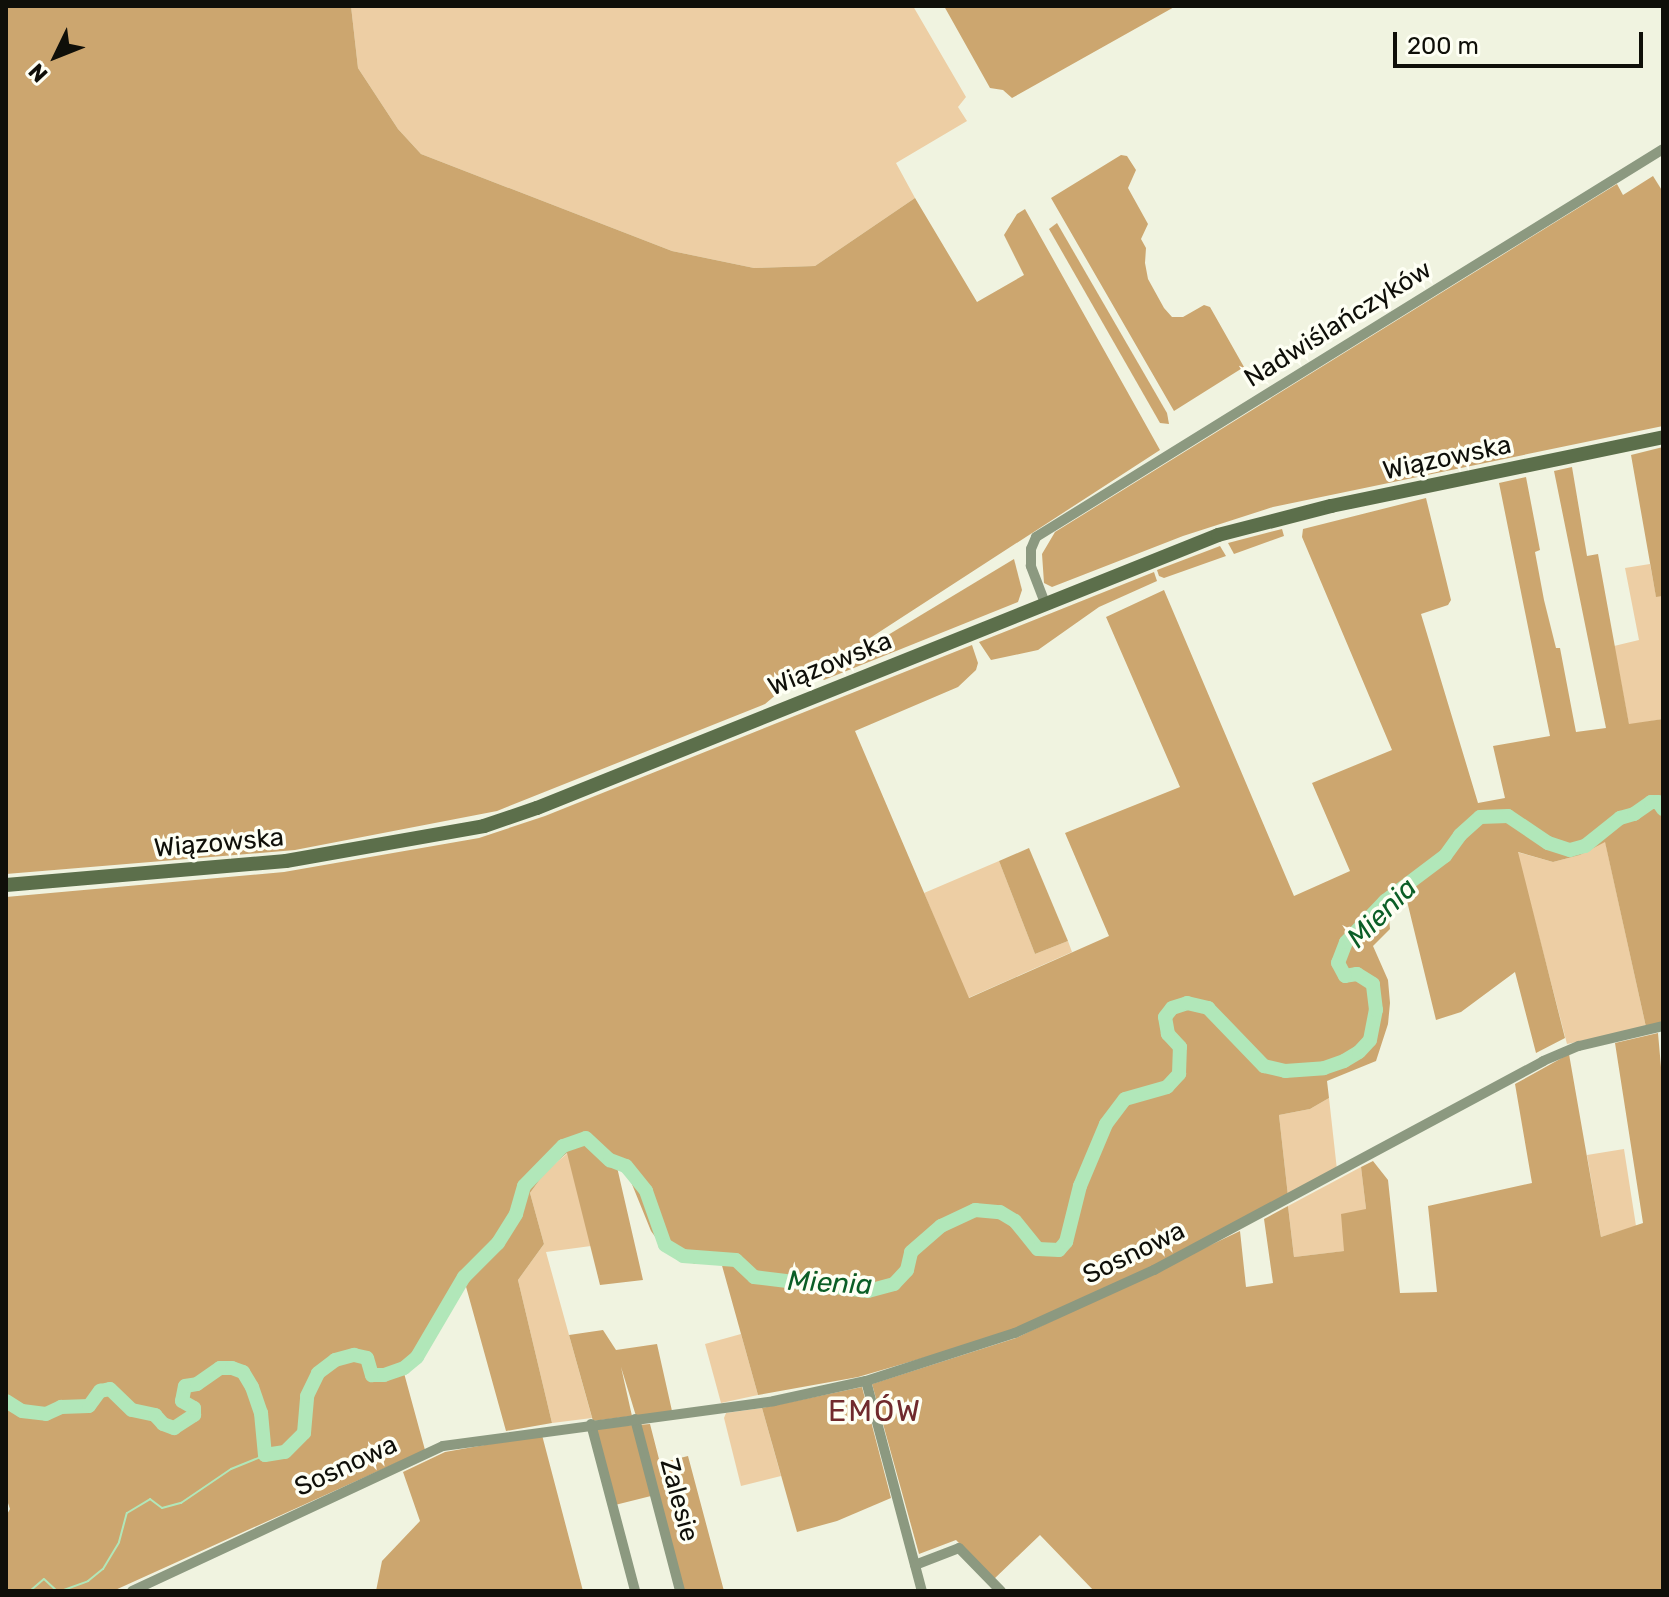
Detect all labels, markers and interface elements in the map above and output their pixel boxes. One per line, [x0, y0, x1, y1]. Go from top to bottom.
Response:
north arrow [16, 16, 96, 96]
scale bar [1397, 16, 1647, 66]
text: 200 m [1407, 32, 1479, 60]
text: N [23, 58, 53, 88]
street label: Nadwiślańczyków [1239, 254, 1437, 394]
street label: Wiązowska [1380, 429, 1514, 487]
street label: Wiązowska [764, 625, 896, 703]
street label: Wiązowska [153, 822, 285, 864]
water label: Mienia [1340, 871, 1424, 955]
street label: Sosnowa [1078, 1215, 1190, 1291]
water label: Mienia [787, 1264, 873, 1302]
district label: EMÓW [828, 1393, 922, 1429]
street label: Sosnowa [290, 1429, 402, 1503]
street label: Zalesie [653, 1455, 705, 1545]

